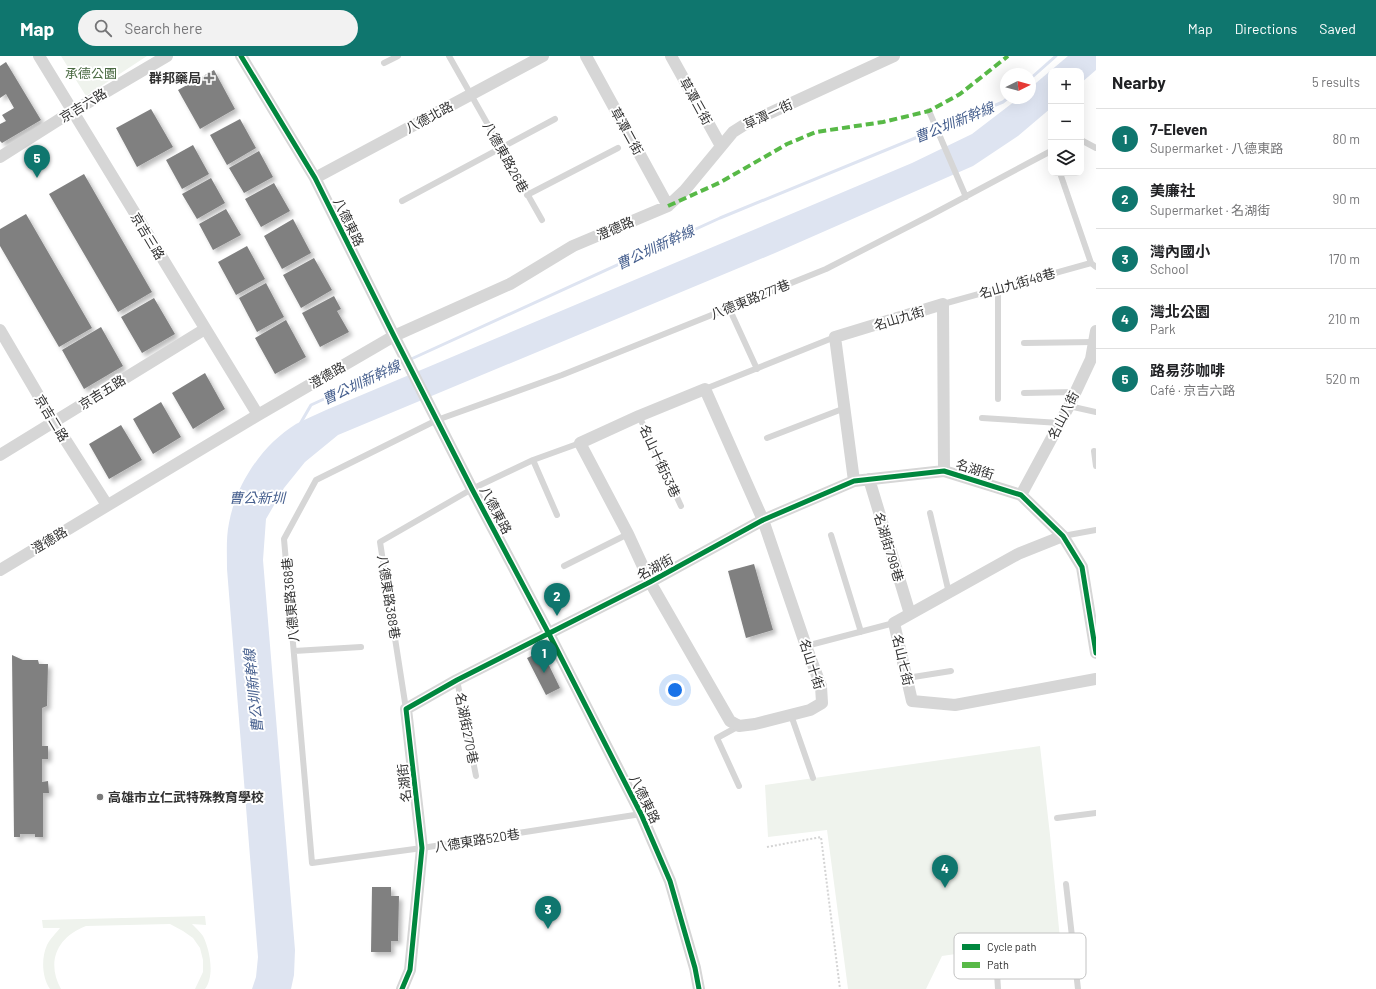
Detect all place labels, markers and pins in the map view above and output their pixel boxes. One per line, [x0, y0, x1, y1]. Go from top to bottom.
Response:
place label: 群邦藥局 [149, 70, 201, 86]
marker: 群邦藥局 [204, 73, 214, 83]
pin: 5 [24, 145, 50, 178]
pin: 2 [544, 583, 570, 616]
pin: 1 [531, 640, 557, 673]
place label: 高雄市立仁武特殊教育學校 [108, 789, 264, 805]
marker: 高雄市立仁武特殊教育學校 [95, 792, 105, 802]
pin: 4 [932, 855, 958, 888]
pin: 3 [535, 896, 561, 929]

